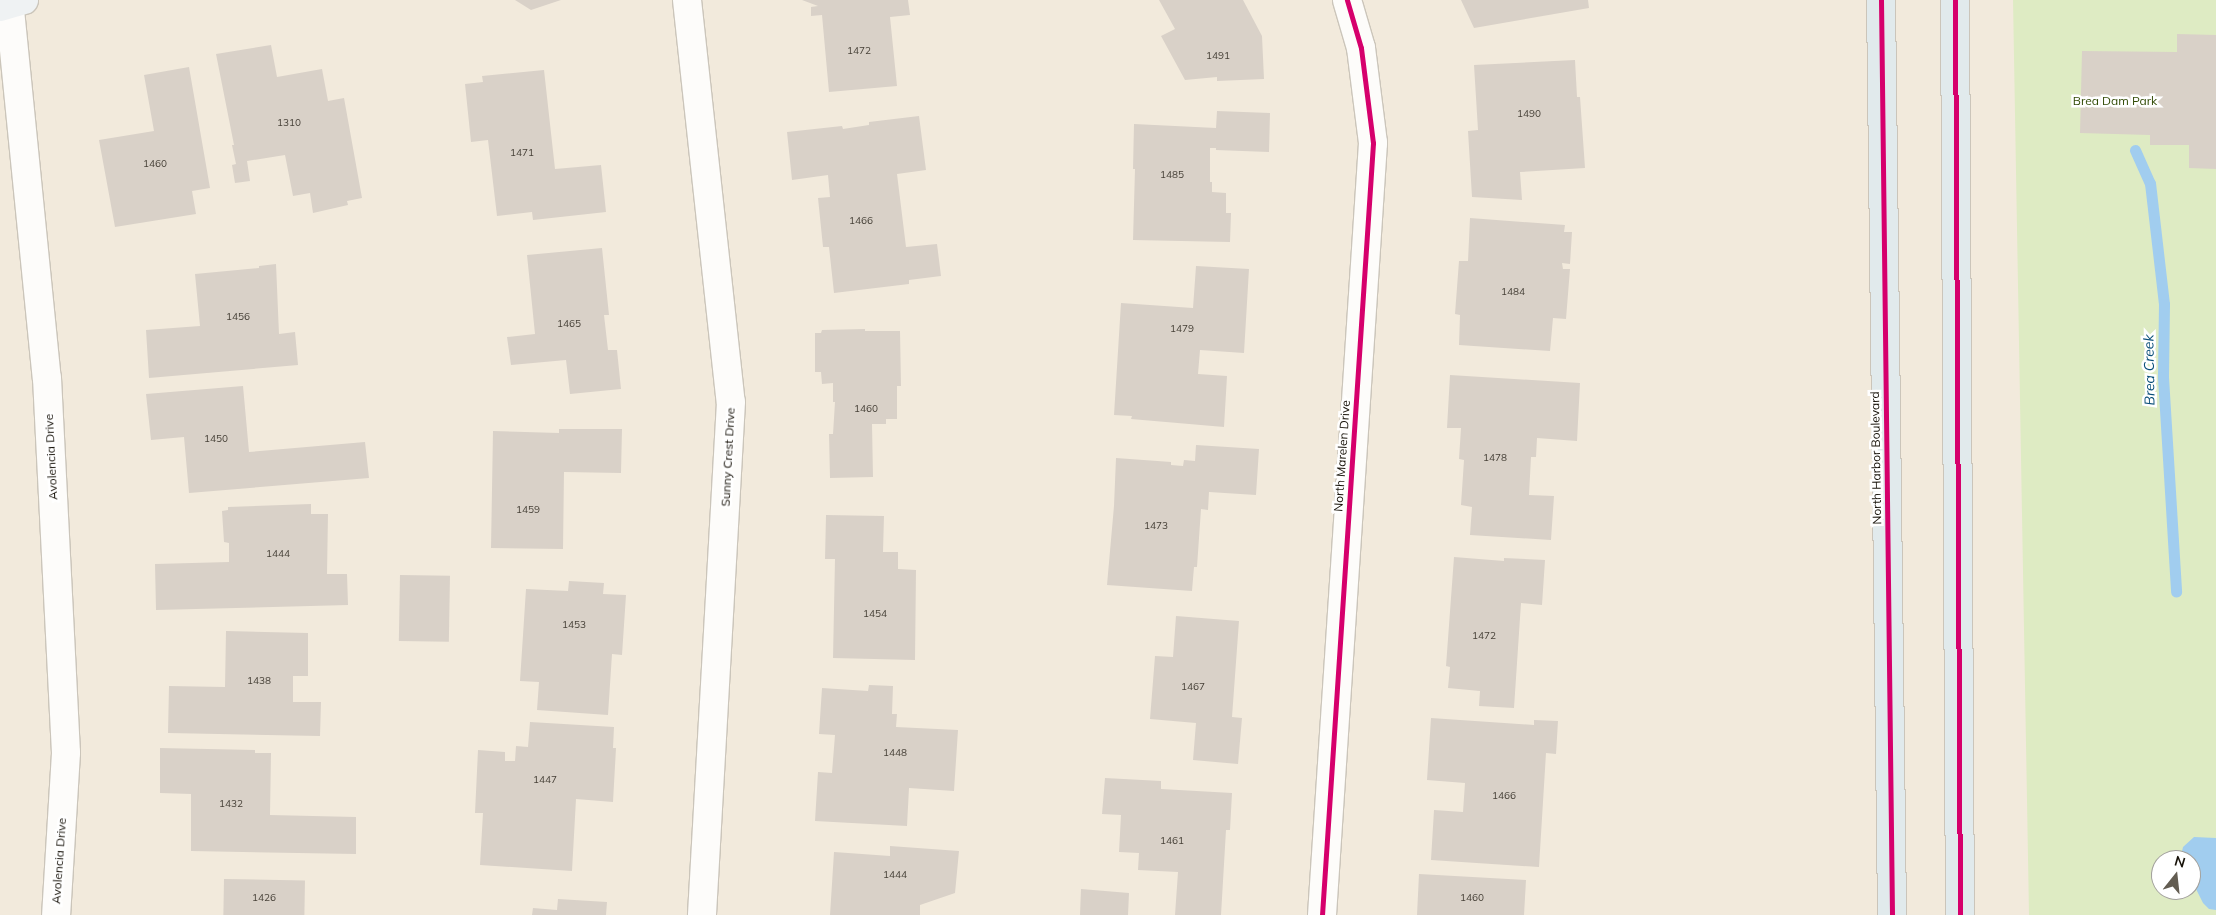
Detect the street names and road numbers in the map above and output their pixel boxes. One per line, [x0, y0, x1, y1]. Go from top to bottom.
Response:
street label: North Harbor Boulevard [1868, 391, 1884, 525]
street label: North Marelen Drive [1331, 400, 1353, 512]
street label: Sunny Crest Drive [718, 407, 738, 507]
street label: Avolencia Drive [42, 414, 60, 500]
street label: Avolencia Drive [49, 818, 69, 904]

